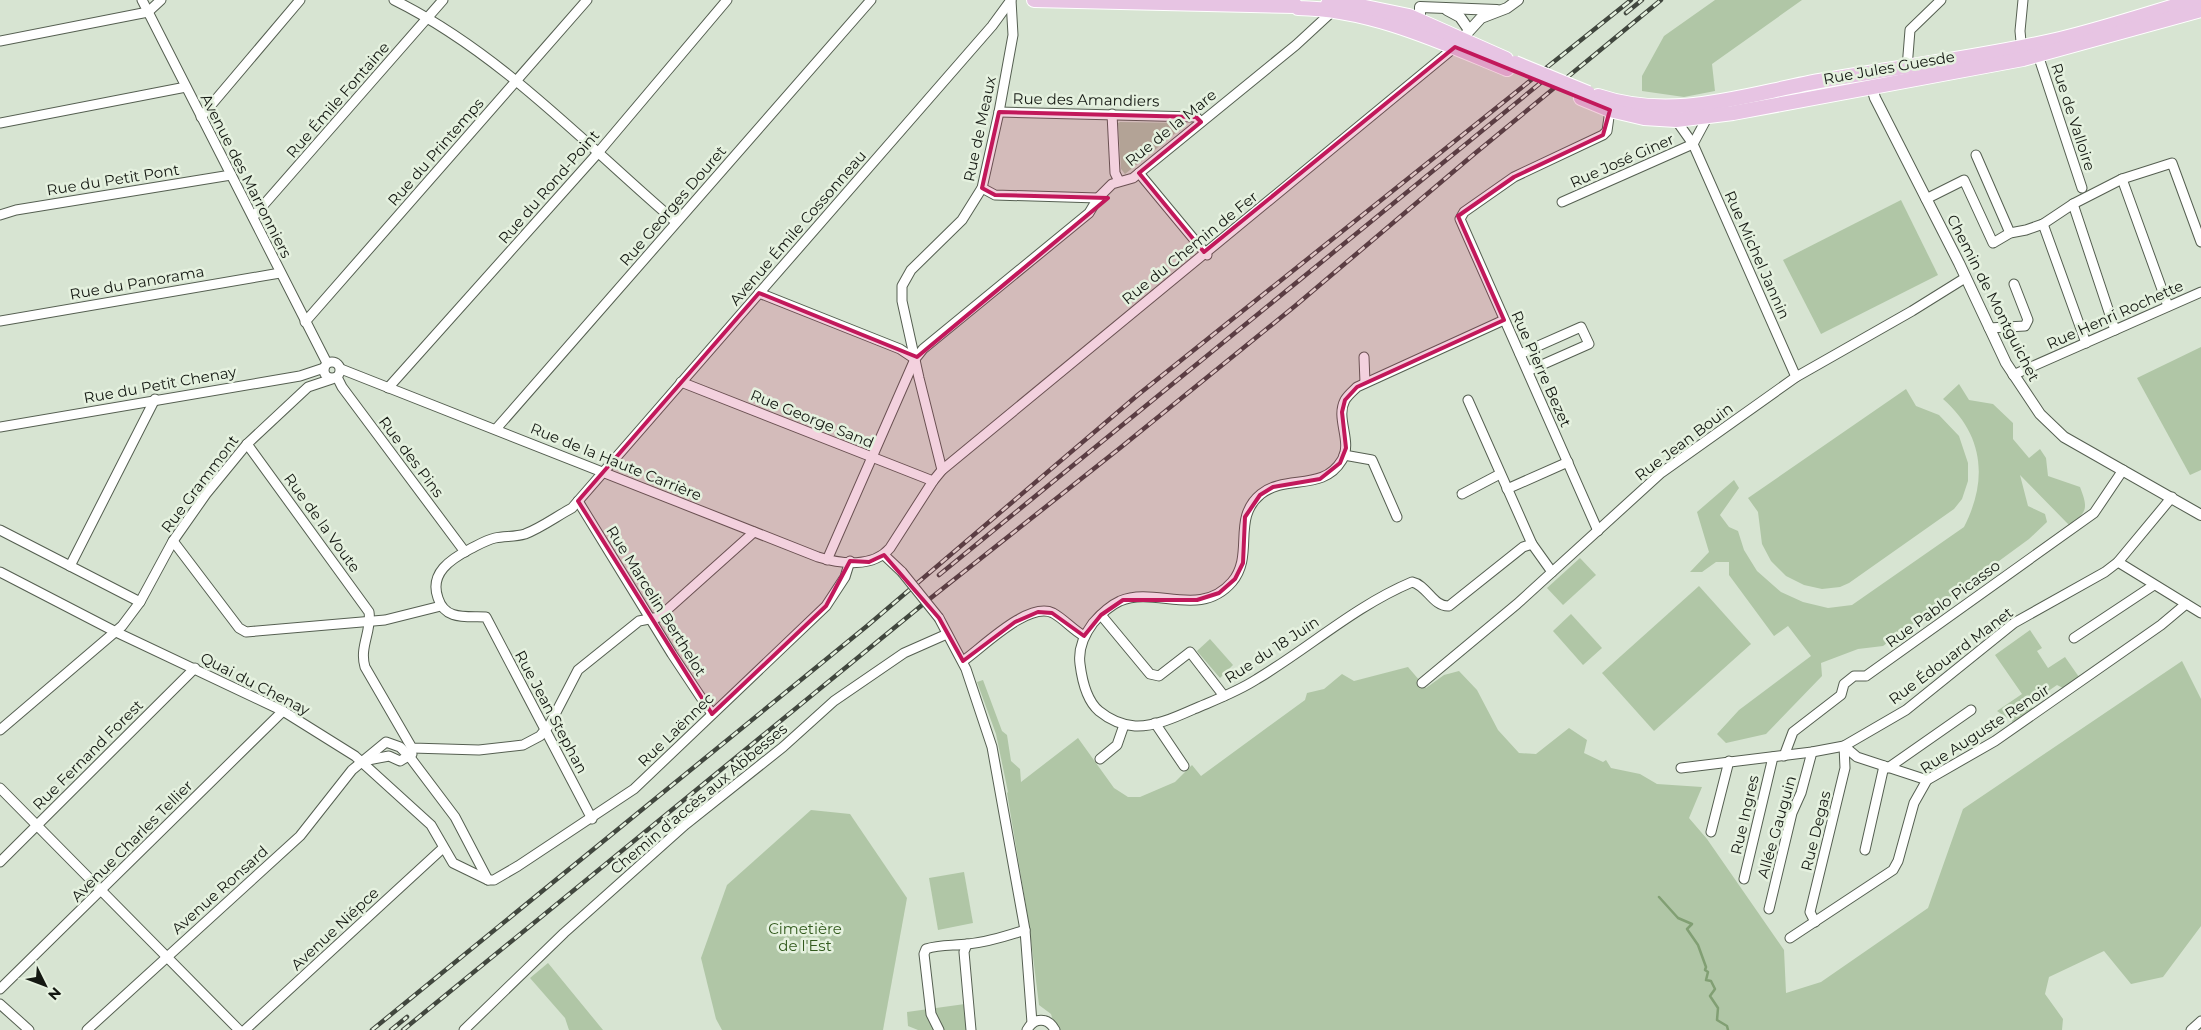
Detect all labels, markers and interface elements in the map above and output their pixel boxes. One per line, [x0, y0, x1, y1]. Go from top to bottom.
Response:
street label: Rue Émile Fontaine [282, 38, 393, 162]
street label: Rue Jules Guesde [1822, 47, 1956, 88]
street label: Rue de Valloire [2047, 61, 2100, 173]
street label: Rue de Meaux [959, 74, 1000, 183]
street label: Rue de la Mare [1121, 85, 1220, 170]
street label: Rue des Amandiers [1013, 89, 1159, 110]
street label: Avenue des Marronniers [197, 90, 296, 261]
street label: Rue du Printemps [384, 94, 488, 210]
street label: Rue du Rond-Point [494, 126, 603, 247]
street label: Rue José Giner [1567, 129, 1677, 192]
street label: Rue Georges Douret [615, 142, 730, 270]
street label: Avenue Émile Cossonneau [725, 146, 870, 309]
street label: Rue du Petit Pont [45, 160, 181, 199]
street label: Rue du Chemin de Fer [1118, 187, 1261, 308]
street label: Rue Michel Jannin [1721, 188, 1794, 322]
street label: Chemin de Montguichet [1943, 211, 2044, 384]
street label: Rue du Panorama [68, 261, 206, 304]
street label: Rue Henri Rochette [2043, 276, 2186, 353]
street label: Rue Pierre Bezet [1507, 308, 1576, 430]
street label: Rue du Petit Chenay [82, 362, 238, 407]
street label: Rue George Sand [748, 385, 877, 452]
street label: Rue Jean Bouin [1631, 398, 1737, 485]
street label: Rue des Pins [375, 412, 448, 501]
street label: Rue de la Haute Carrière [528, 418, 705, 505]
street label: Rue Grammont [157, 431, 242, 536]
street label: Rue de la Voute [280, 469, 365, 576]
street label: Rue Marcelin Berthelot [602, 522, 711, 679]
street label: Rue Pablo Picasso [1882, 556, 2004, 652]
street label: Rue Édouard Manet [1885, 603, 2017, 709]
street label: Rue du 18 Juin [1221, 612, 1323, 687]
street label: Rue Jean Stephan [511, 647, 592, 777]
street label: Quai du Chenay [197, 648, 314, 720]
street label: Rue Auguste Renoir [1916, 680, 2053, 778]
street label: Rue Laënnec [634, 689, 718, 771]
street label: Rue Fernand Forest [29, 696, 147, 814]
street label: Chemin d'accès aux Abbesses [606, 719, 791, 878]
street label: Rue Ingres [1726, 773, 1763, 857]
street label: Allée Gauguin [1753, 773, 1800, 880]
street label: Avenue Charles Tellier [67, 776, 197, 906]
street label: Rue Degas [1796, 789, 1835, 873]
street label: Avenue Ronsard [168, 841, 272, 938]
street label: Avenue Niépce [287, 883, 383, 974]
park label: Cimetière de l'Est [768, 919, 842, 955]
north arrow [20, 960, 70, 1010]
text: N [44, 983, 65, 1004]

